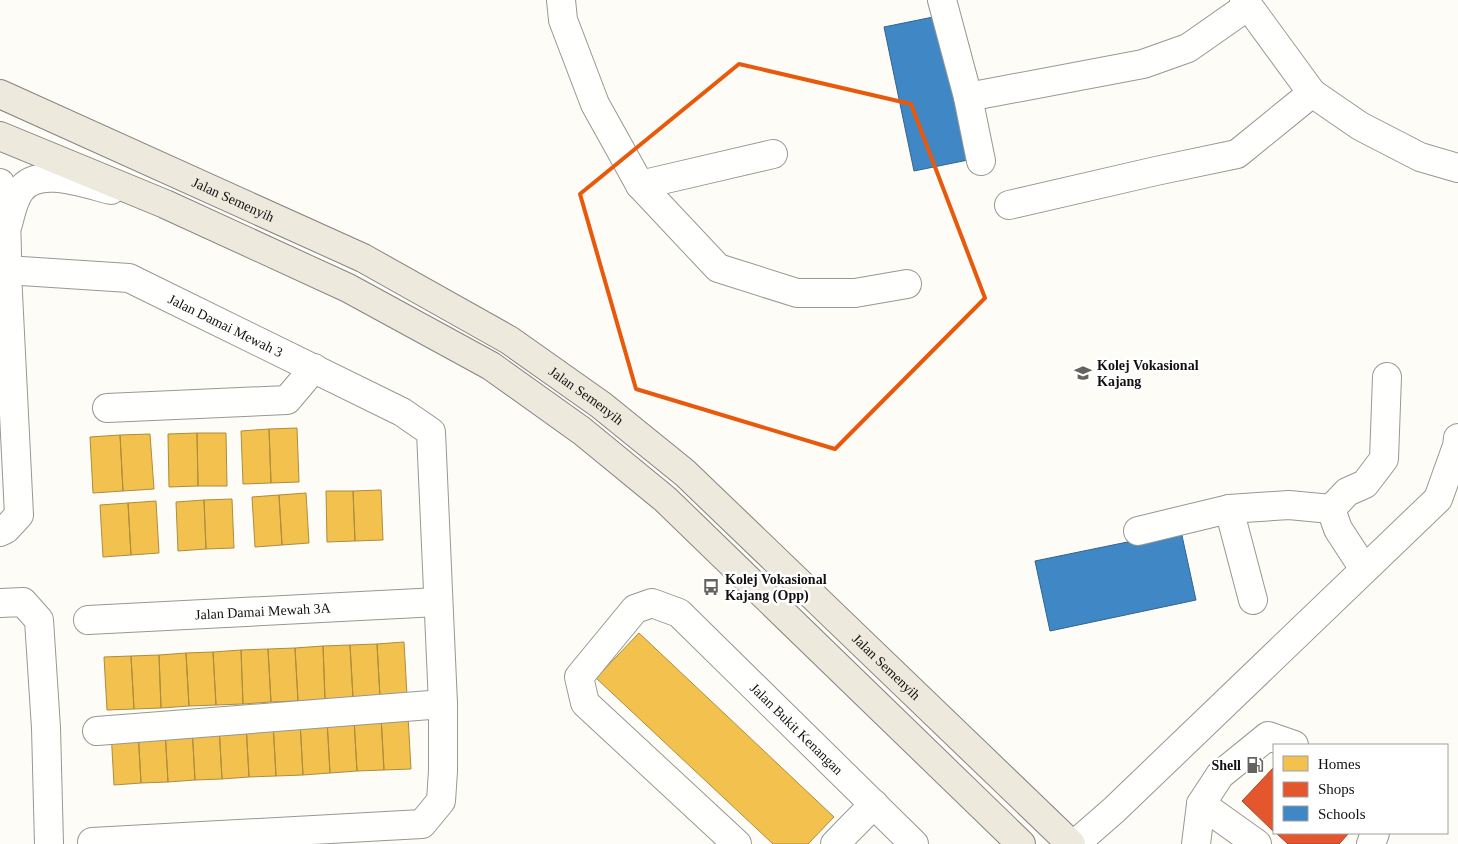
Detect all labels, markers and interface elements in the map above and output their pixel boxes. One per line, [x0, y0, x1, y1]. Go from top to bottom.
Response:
street label: Jalan Semenyih [190, 175, 276, 225]
street label: Jalan Damai Mewah 3 [166, 292, 285, 360]
place label: Kolej Vokasional Kajang [1097, 358, 1199, 389]
school or university icon: Kolej Vokasional Kajang [1073, 363, 1093, 383]
street label: Jalan Semenyih [546, 364, 626, 428]
place label: Kolej Vokasional Kajang (Opp) [725, 572, 827, 604]
bus stop icon: Kolej Vokasional Kajang (Opp) [701, 577, 721, 597]
street label: Jalan Damai Mewah 3A [195, 600, 332, 622]
street label: Jalan Semenyih [849, 631, 923, 703]
street label: Jalan Bukit Kenangan [747, 680, 846, 778]
legend [1273, 744, 1448, 834]
fuel station icon: Shell [1245, 755, 1265, 775]
text: Homes [1318, 756, 1361, 772]
place label: Shell [1211, 758, 1241, 773]
text: Shops [1318, 781, 1355, 797]
text: Schools [1318, 806, 1366, 822]

